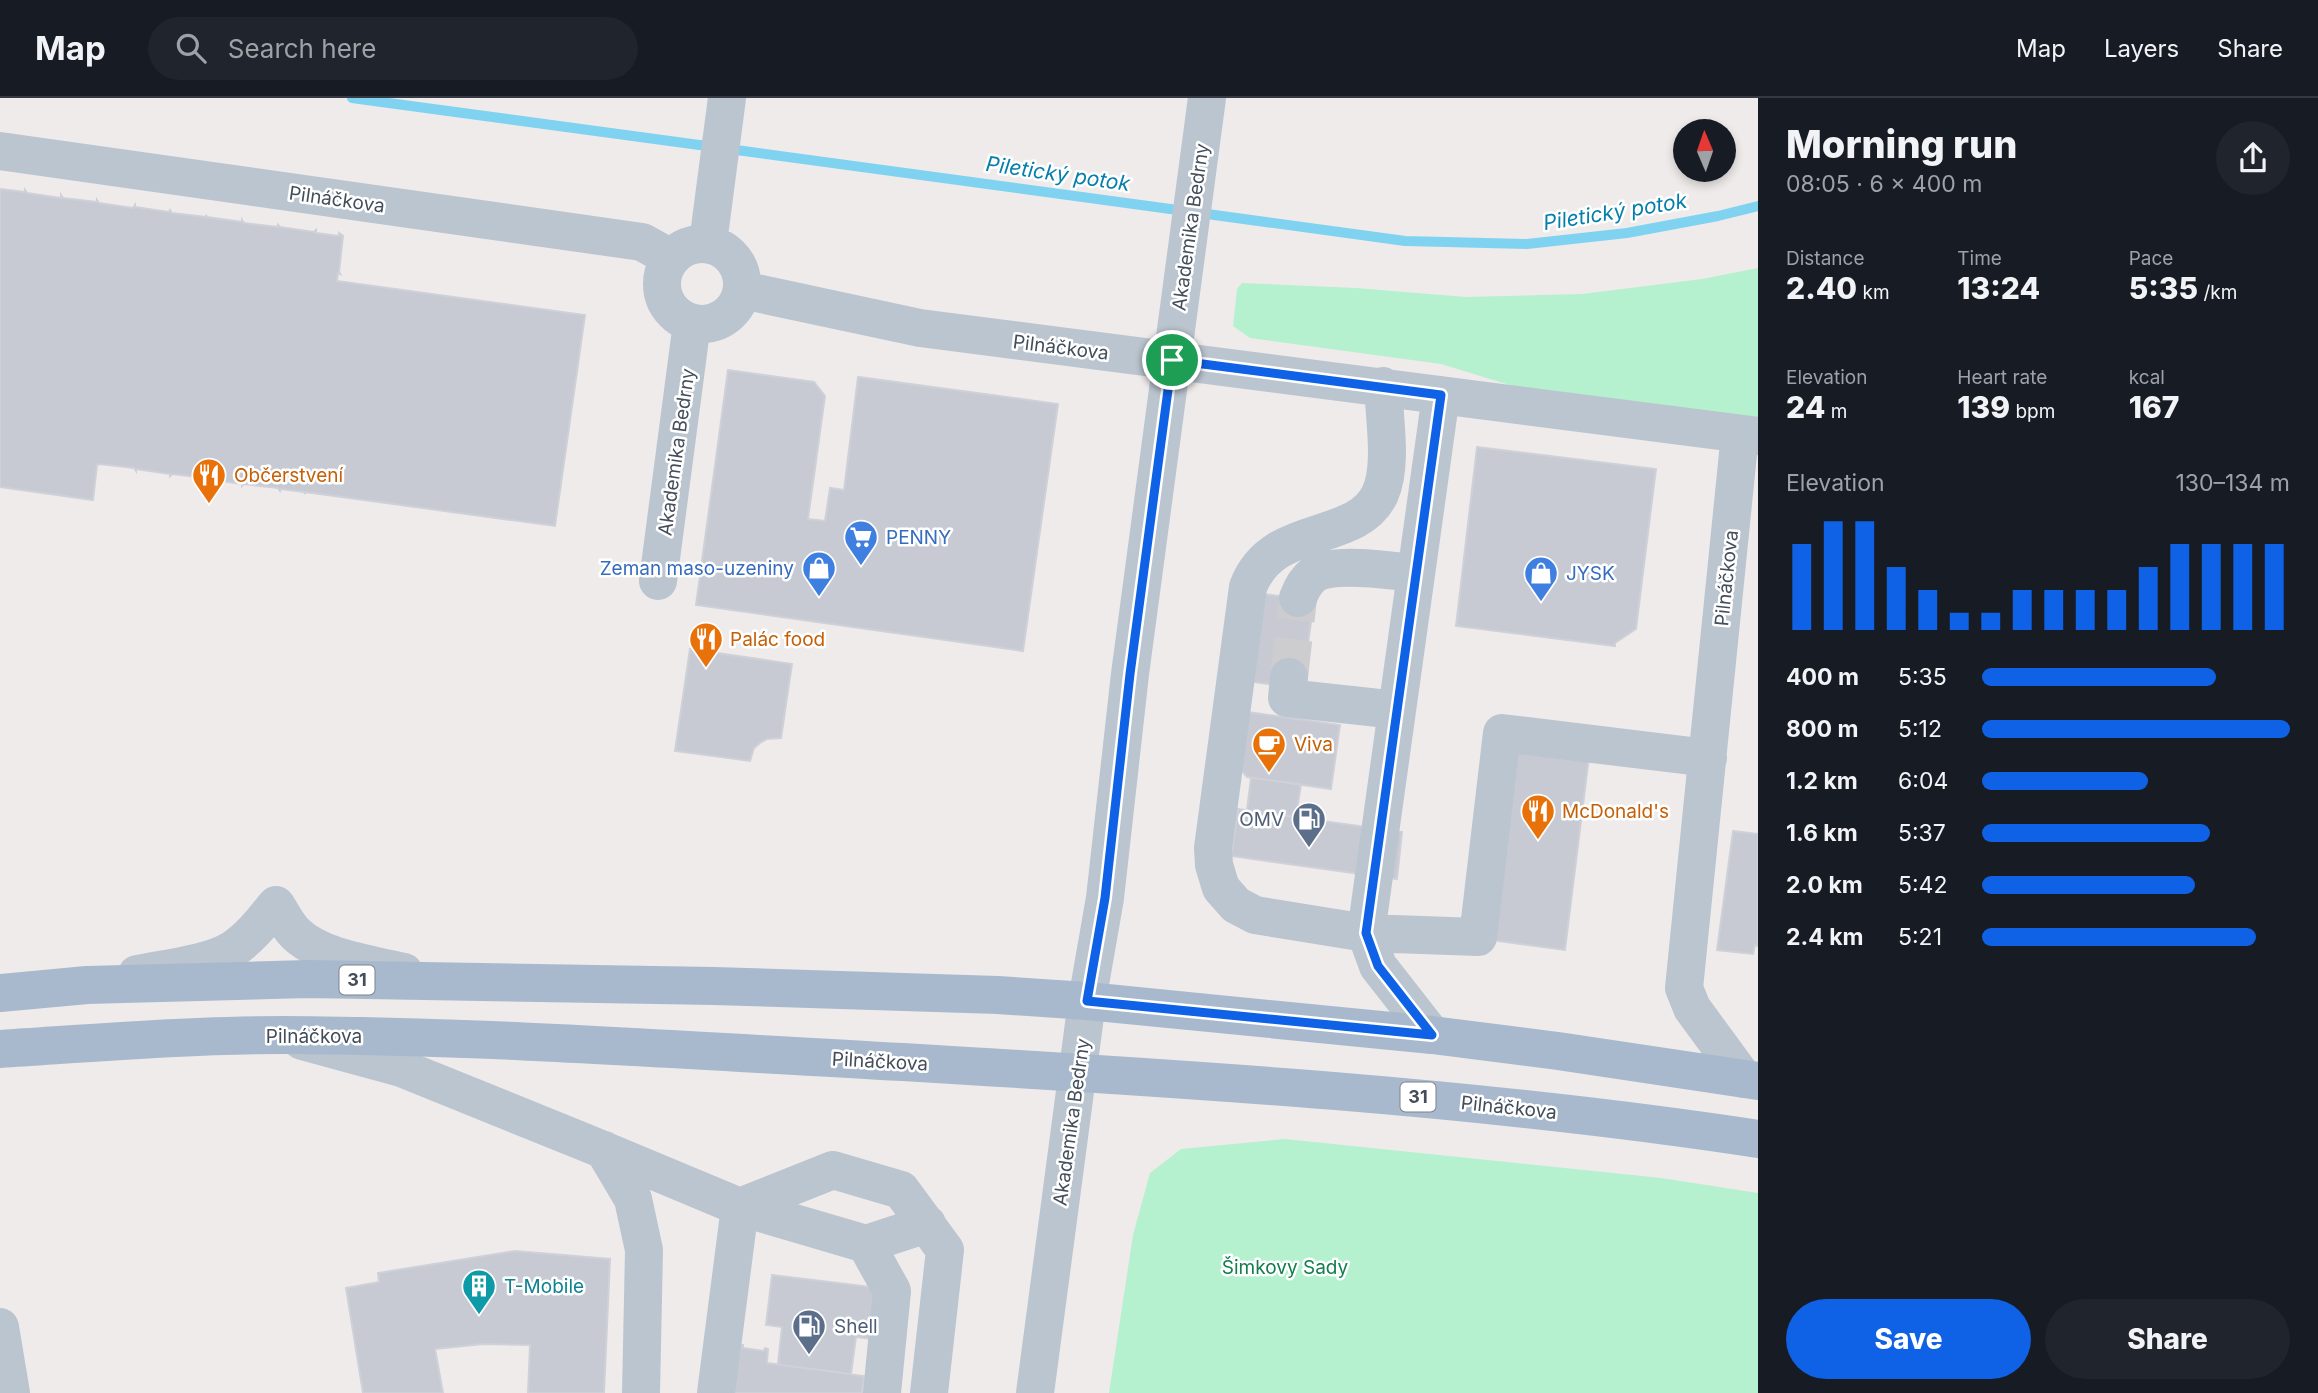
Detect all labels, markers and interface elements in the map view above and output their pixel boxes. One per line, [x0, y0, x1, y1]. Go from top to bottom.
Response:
search box [148, 17, 638, 80]
text: Map [35, 28, 106, 68]
icon: search [172, 29, 210, 67]
text: Search here [228, 33, 376, 64]
text: Map [2016, 34, 2066, 63]
text: Layers [2104, 34, 2179, 63]
text: Share [2217, 34, 2283, 63]
north arrow [1673, 119, 1736, 182]
map controls [1673, 119, 1736, 182]
text: Morning run [1786, 121, 2017, 167]
button: share [2216, 121, 2290, 195]
street label: Akademika Bedrny [1167, 142, 1214, 312]
water label: Piletický potok [984, 151, 1132, 196]
text: 08:05 · 6 × 400 m [1786, 170, 1982, 198]
street label: Pilnáčkova [288, 181, 386, 218]
water label: Piletický potok [1541, 188, 1689, 235]
text: Distance [1786, 247, 1864, 270]
text: Time [1957, 247, 2002, 270]
text: Pace [2129, 247, 2173, 270]
text: 2.40 [1786, 270, 1857, 306]
text: 13:24 [1957, 270, 2040, 306]
text: 5:35 [2129, 270, 2198, 306]
text: km [1857, 281, 1890, 304]
text: /km [2198, 281, 2237, 304]
street label: Pilnáčkova [1012, 330, 1110, 365]
pin [1142, 330, 1202, 390]
icon: arrive [1153, 341, 1191, 379]
text: Elevation [1786, 366, 1867, 389]
text: Heart rate [1957, 366, 2047, 389]
text: kcal [2129, 366, 2165, 389]
street label: Akademika Bedrny [653, 367, 700, 537]
text: 24 [1786, 389, 1825, 425]
text: 139 [1957, 389, 2010, 425]
text: 167 [2129, 389, 2179, 425]
text: m [1825, 400, 1847, 423]
text: bpm [2010, 400, 2055, 423]
restaurant icon: Občerstvení [190, 456, 228, 505]
place label: Občerstvení [234, 464, 343, 487]
text: Elevation [1786, 469, 1885, 497]
text: 130–134 m [2175, 469, 2290, 497]
supermarket icon: PENNY [842, 518, 880, 567]
place label: PENNY [886, 526, 951, 549]
street label: Pilnáčkova [1710, 529, 1743, 627]
shop icon: Zeman maso-uzeniny [800, 549, 838, 598]
shop icon: JYSK [1522, 554, 1560, 603]
place label: Zeman maso-uzeniny [600, 557, 794, 580]
place label: JYSK [1566, 562, 1615, 585]
restaurant icon: Palác food [687, 620, 725, 669]
place label: Palác food [730, 628, 825, 651]
text: 400 m [1786, 663, 1859, 691]
text: 5:35 [1898, 663, 1947, 691]
text: 800 m [1786, 715, 1858, 743]
text: 5:12 [1898, 715, 1942, 743]
cafe icon: Viva [1250, 725, 1288, 774]
place label: Viva [1294, 733, 1333, 756]
text: 1.2 km [1786, 767, 1858, 795]
text: 6:04 [1898, 767, 1948, 795]
restaurant icon: McDonald's [1519, 792, 1557, 841]
fuel station icon: OMV [1290, 800, 1328, 849]
place label: McDonald's [1562, 800, 1669, 823]
place label: OMV [1239, 808, 1284, 831]
text: 1.6 km [1786, 819, 1858, 847]
text: 5:37 [1898, 819, 1946, 847]
text: 2.0 km [1786, 871, 1863, 899]
text: 5:42 [1898, 871, 1948, 899]
text: 2.4 km [1786, 923, 1864, 951]
text: 5:21 [1898, 923, 1942, 951]
road number: 31 [340, 966, 374, 995]
street label: Pilnáčkova [266, 1025, 362, 1048]
street label: Akademika Bedrny [1048, 1037, 1095, 1207]
street label: Pilnáčkova [831, 1047, 929, 1076]
road number: 31 [1400, 1082, 1436, 1112]
street label: Pilnáčkova [1460, 1091, 1558, 1124]
park label: Šimkovy Sady [1222, 1256, 1349, 1279]
building icon: T-Mobile [460, 1267, 498, 1316]
place label: T-Mobile [504, 1275, 584, 1298]
button: Save [1786, 1299, 2031, 1379]
button: Share [2045, 1299, 2290, 1379]
fuel station icon: Shell [790, 1307, 828, 1356]
place label: Shell [834, 1315, 878, 1338]

